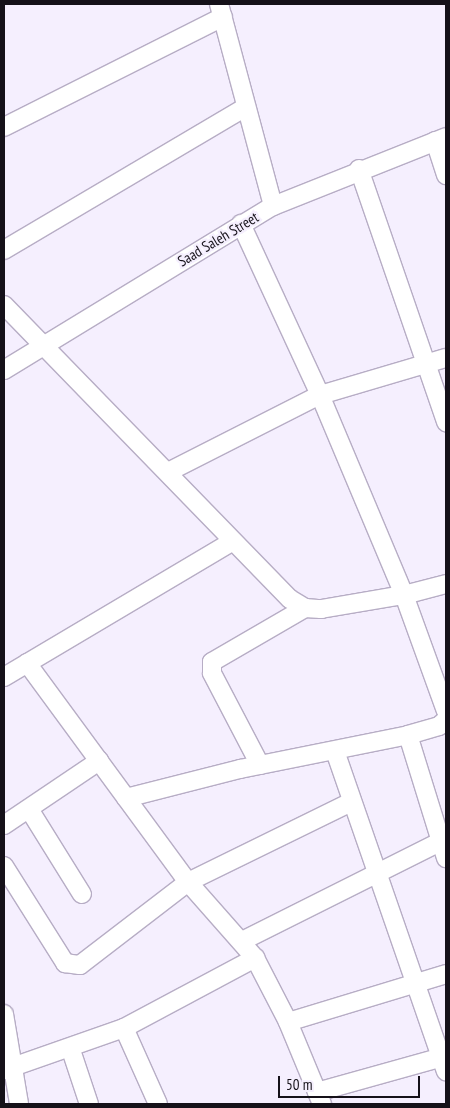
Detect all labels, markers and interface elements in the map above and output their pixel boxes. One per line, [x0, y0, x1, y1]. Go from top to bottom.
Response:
street label: Saad Saleh Street [174, 208, 262, 270]
scale bar [280, 1066, 422, 1098]
text: 50 m [286, 1075, 312, 1094]

